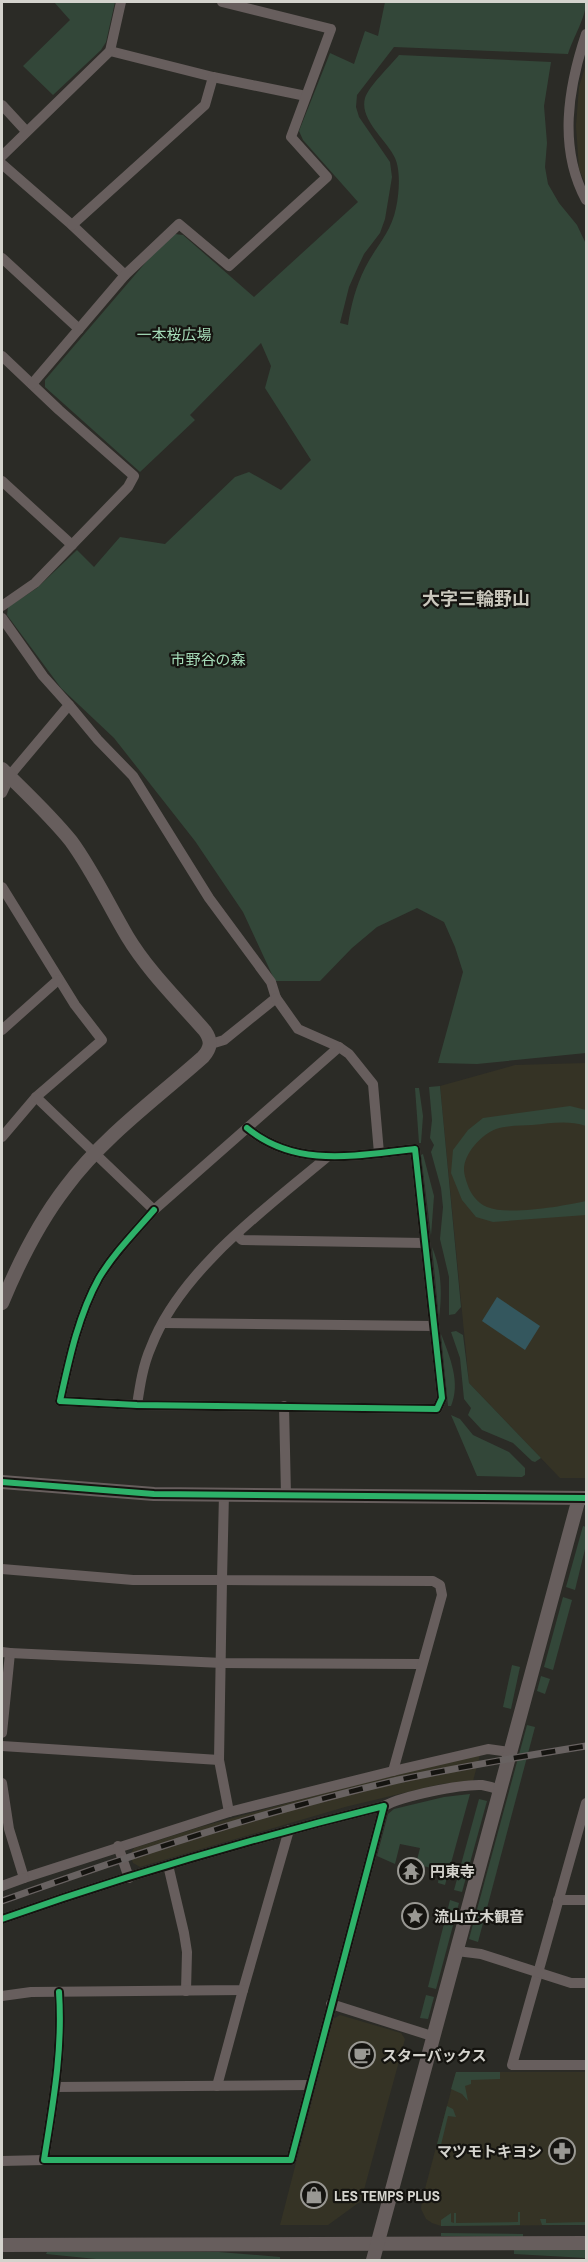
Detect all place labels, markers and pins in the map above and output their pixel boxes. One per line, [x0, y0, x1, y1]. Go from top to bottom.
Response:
temple icon: 円東寺 [396, 1856, 426, 1886]
place label: 円東寺 [430, 1861, 475, 1882]
place icon: 流山立木観音 [400, 1901, 430, 1931]
place label: 流山立木観音 [434, 1906, 524, 1927]
cafe icon: スターバックス [347, 2040, 377, 2070]
place label: スターバックス [382, 2045, 486, 2066]
pharmacy icon: マツモトキヨシ [547, 2136, 577, 2166]
place label: マツモトキヨシ [437, 2141, 542, 2162]
shop icon: LES TEMPS PLUS [299, 2180, 329, 2210]
place label: LES TEMPS PLUS [334, 2185, 440, 2206]

